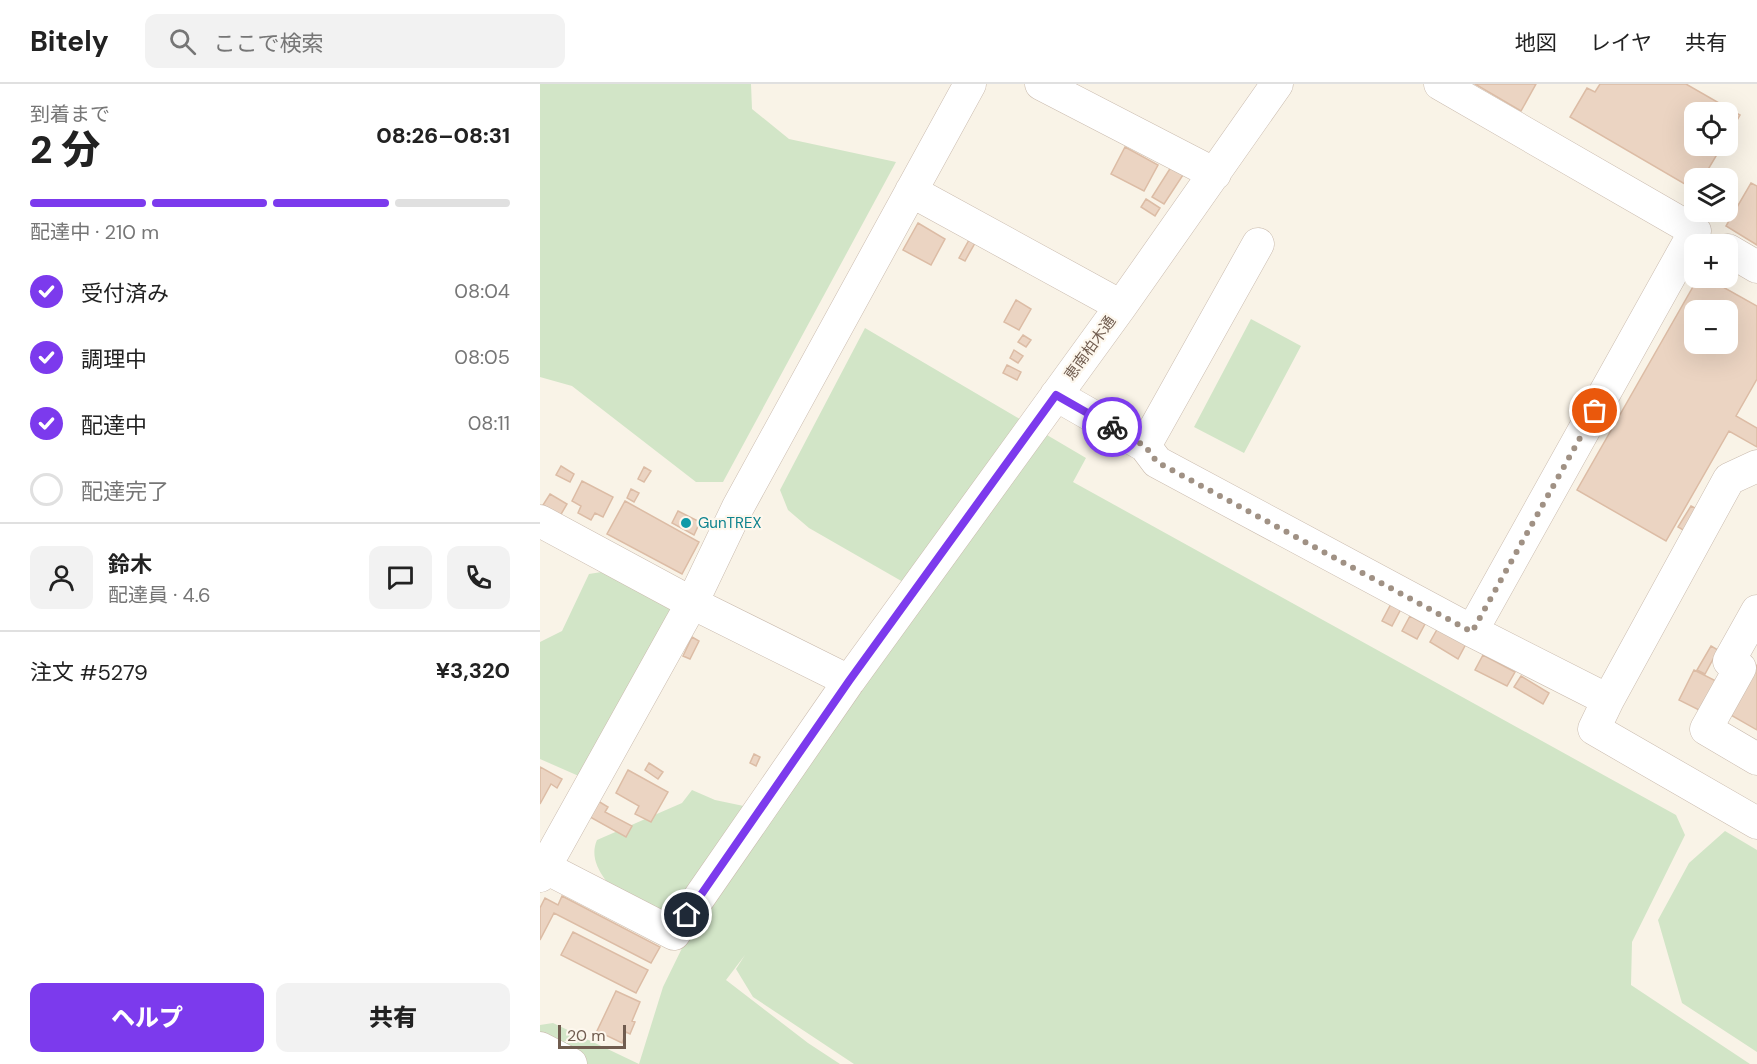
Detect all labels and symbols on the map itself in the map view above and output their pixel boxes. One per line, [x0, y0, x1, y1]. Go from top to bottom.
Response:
street label: 恵南柏木通 [1060, 312, 1120, 384]
pin [1569, 385, 1620, 436]
courier [1082, 397, 1142, 457]
place label: GunTREX [698, 513, 761, 533]
marker: GunTREX [679, 516, 693, 530]
pin [661, 889, 712, 940]
scale bar [558, 1022, 626, 1050]

